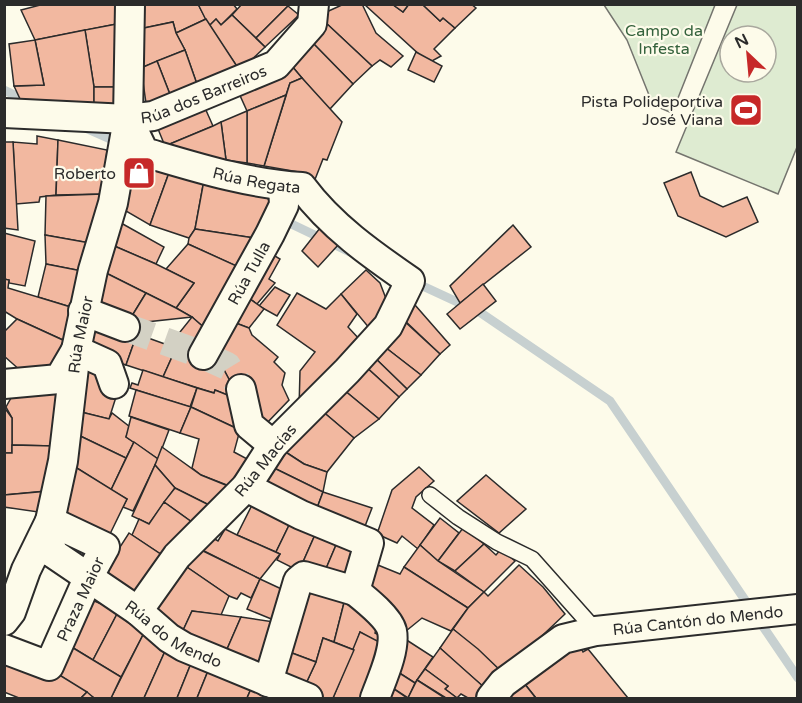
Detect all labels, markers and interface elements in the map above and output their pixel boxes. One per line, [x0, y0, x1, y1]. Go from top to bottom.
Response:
park label: Campo da Infesta [625, 21, 703, 59]
north arrow [718, 24, 778, 84]
text: N [732, 30, 752, 53]
street label: Rúa dos Barreiros [139, 61, 270, 128]
place label: Pista Polideportiva José Viana [581, 92, 723, 130]
sports icon: Pista Polideportiva José Viana [728, 92, 764, 128]
shop icon: Roberto [121, 155, 157, 191]
street label: Rúa Regata [210, 163, 301, 198]
place label: Roberto [54, 164, 116, 184]
street label: Rúa Tulla [224, 238, 275, 309]
street label: Rúa Maior [64, 293, 98, 375]
street label: Rúa Macías [230, 420, 301, 501]
street label: Praza Maior [53, 553, 110, 645]
street label: Rúa do Mendo [121, 596, 225, 673]
street label: Rúa Cantón do Mendo [612, 602, 784, 640]

